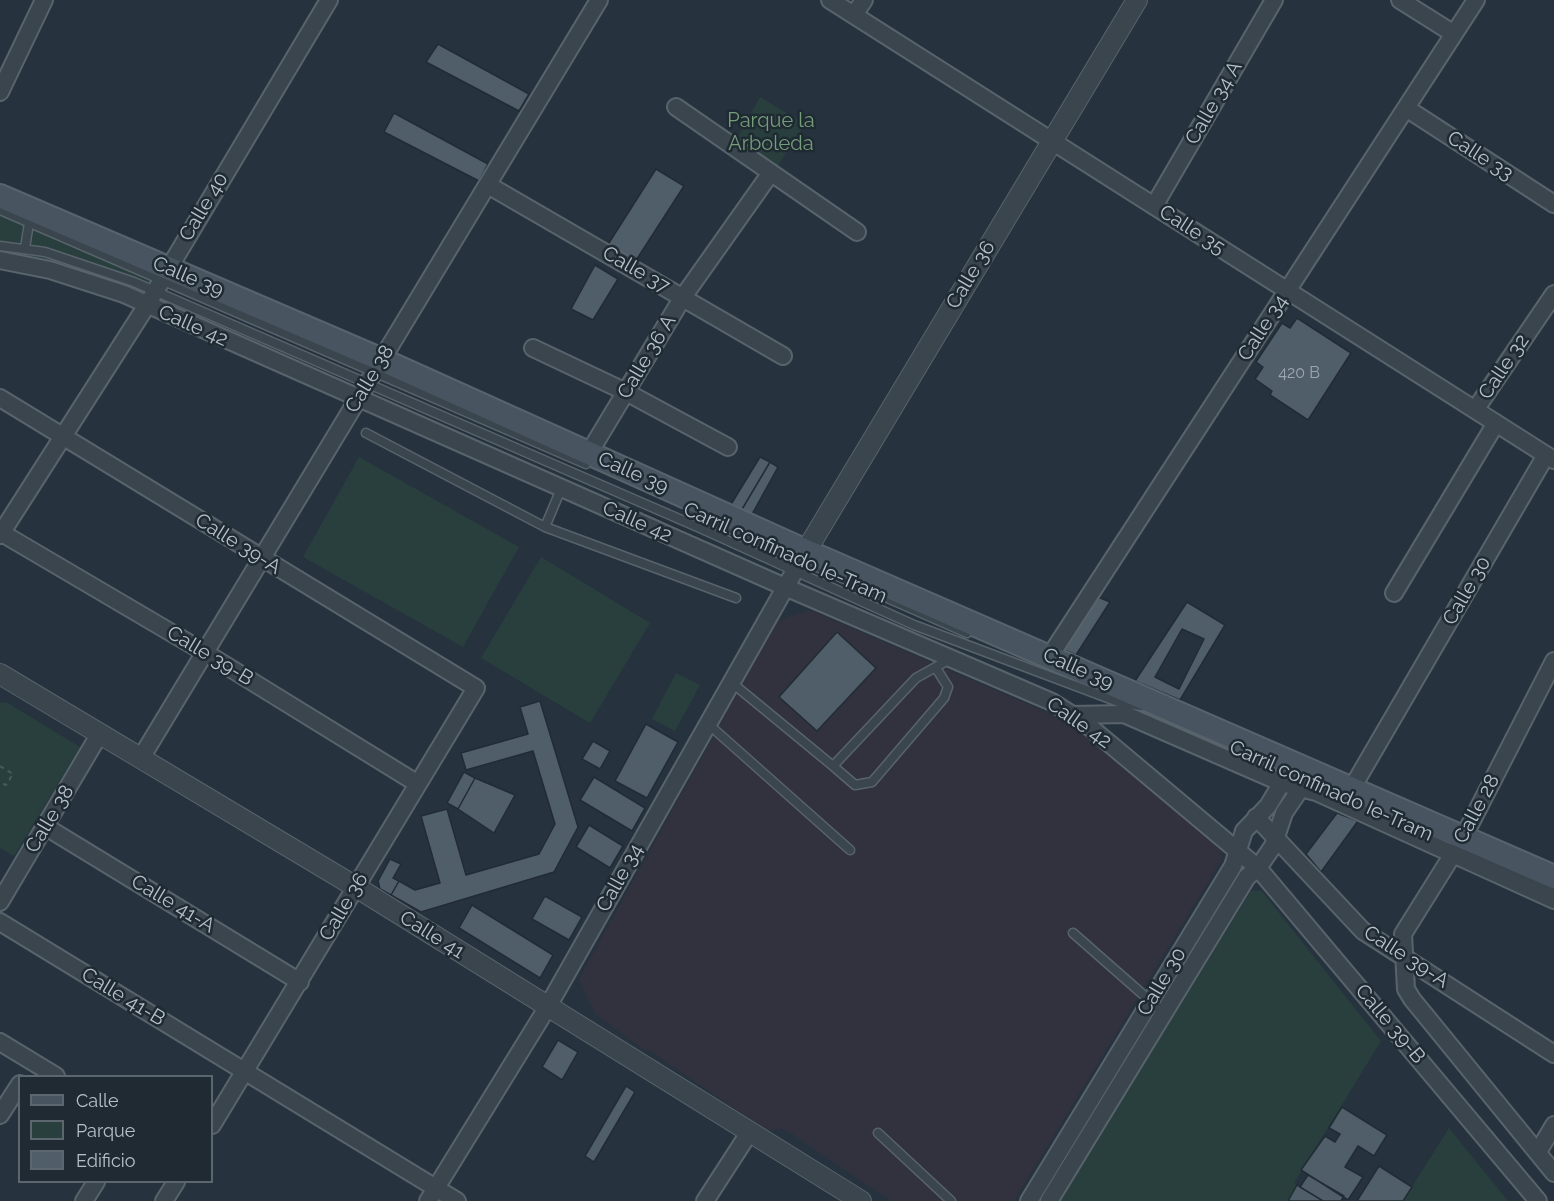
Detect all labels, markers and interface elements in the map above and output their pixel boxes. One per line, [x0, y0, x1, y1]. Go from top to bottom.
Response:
street label: Calle 34 A [1180, 57, 1248, 149]
park label: Parque la Arboleda [727, 109, 815, 156]
street label: Calle 33 [1443, 126, 1517, 186]
street label: Calle 40 [174, 168, 234, 246]
street label: Calle 35 [1154, 200, 1230, 260]
street label: Calle 36 [941, 237, 1001, 313]
street label: Calle 37 [598, 241, 674, 299]
street label: Calle 39 [149, 251, 227, 303]
street label: Calle 34 [1233, 290, 1293, 366]
street label: Calle 42 [154, 300, 232, 352]
street label: Calle 36 A [613, 311, 681, 403]
street label: Calle 32 [1474, 330, 1534, 404]
street label: Calle 38 [340, 341, 400, 417]
house number: 420 B [1278, 363, 1320, 383]
street label: Calle 39 [594, 447, 672, 499]
street label: Calle 42 [598, 496, 676, 548]
street label: Carril confinado Ie-Tram [679, 497, 891, 609]
street label: Calle 39-A [191, 508, 285, 580]
street label: Calle 30 [1438, 552, 1496, 630]
street label: Calle 39-B [162, 621, 258, 691]
street label: Calle 39 [1039, 643, 1117, 695]
street label: Calle 42 [1042, 692, 1116, 754]
street label: Carril confinado Ie-Tram [1225, 735, 1437, 847]
street label: Calle 28 [1449, 770, 1505, 848]
street label: Calle 38 [20, 781, 80, 857]
street label: Calle 34 [592, 840, 648, 916]
street label: Calle 36 [314, 869, 374, 945]
street label: Calle 41-A [127, 870, 219, 938]
street label: Calle 41 [395, 906, 469, 964]
street label: Calle 39-A [1359, 921, 1453, 993]
street label: Calle 30 [1132, 944, 1192, 1020]
street label: Calle 41-B [77, 963, 169, 1031]
street label: Calle 39-B [1350, 979, 1430, 1069]
legend [18, 1075, 213, 1183]
text: Calle [76, 1090, 119, 1111]
text: Parque [76, 1120, 135, 1141]
text: Edificio [76, 1150, 135, 1171]

